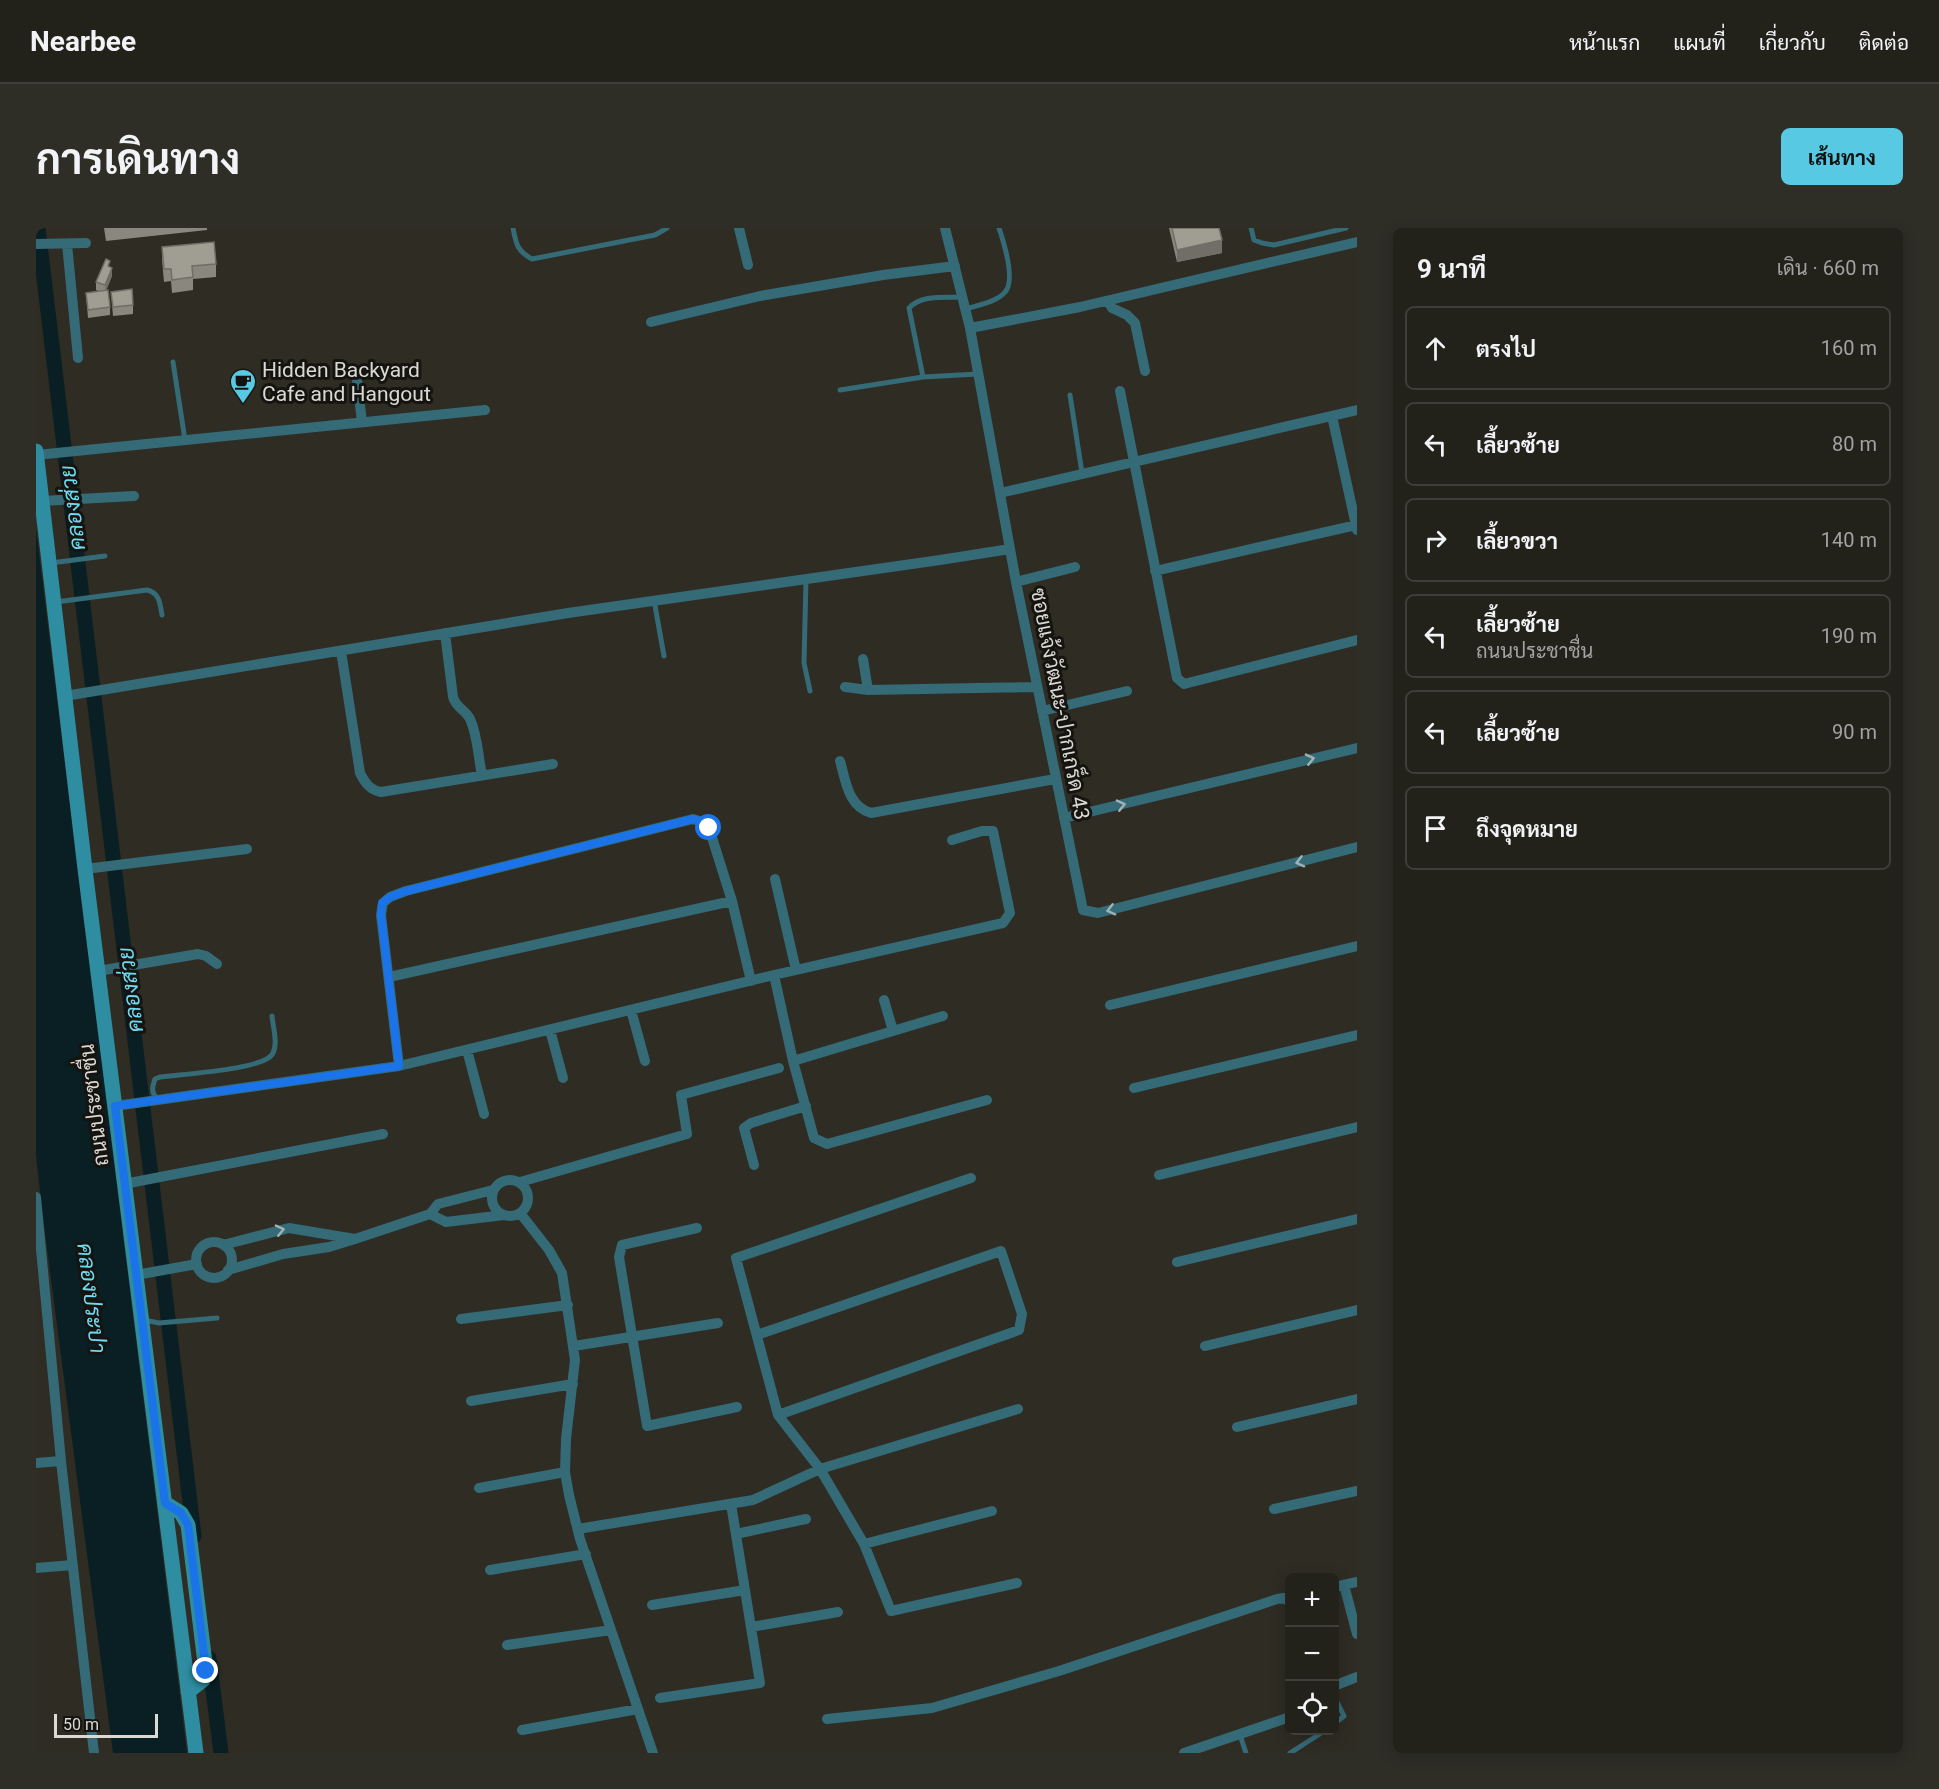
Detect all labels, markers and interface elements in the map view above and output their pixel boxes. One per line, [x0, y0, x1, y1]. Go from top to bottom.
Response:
text: Nearbee [30, 25, 136, 58]
text: หน้าแรก [1569, 31, 1640, 55]
text: แผนที่ [1673, 31, 1726, 55]
text: เกี่ยวกับ [1759, 31, 1826, 55]
text: ติดต่อ [1859, 31, 1909, 55]
button: เส้นทาง [1781, 128, 1903, 185]
text: การเดินทาง [36, 135, 240, 184]
text: 9 นาที [1417, 254, 1486, 284]
text: เดิน · 660 m [1777, 256, 1879, 280]
icon: ahead [1419, 332, 1452, 365]
text: 160 m [1821, 336, 1877, 360]
text: ตรงไป [1476, 337, 1536, 362]
place label: Hidden Backyard Cafe and Hangout [262, 358, 431, 406]
cafe icon: Hidden Backyard Cafe and Hangout [228, 367, 258, 405]
icon: left [1419, 428, 1452, 461]
text: 80 m [1832, 432, 1877, 456]
text: เลี้ยวซ้าย [1476, 433, 1560, 458]
water label: คลองส่วย [55, 464, 90, 552]
icon: right [1419, 524, 1452, 557]
text: 140 m [1821, 528, 1877, 552]
text: เลี้ยวขวา [1476, 529, 1558, 554]
street label: ซอยแจ้งวัฒนะ-ปากเกร็ด 43 [1026, 586, 1097, 822]
text: เลี้ยวซ้าย [1476, 612, 1560, 637]
icon: left [1419, 620, 1452, 653]
text: 190 m [1821, 624, 1877, 648]
text: ถนนประชาชื่น [1476, 639, 1593, 663]
icon: left [1419, 716, 1452, 749]
text: 90 m [1832, 720, 1877, 744]
text: เลี้ยวซ้าย [1476, 721, 1560, 746]
one-way arrow [1305, 754, 1315, 767]
one-way arrow [1115, 799, 1125, 812]
icon: arrive [1419, 812, 1452, 845]
route start [695, 814, 721, 840]
text: ถึงจุดหมาย [1476, 817, 1578, 842]
one-way arrow [1295, 854, 1305, 867]
one-way arrow [1106, 902, 1116, 915]
water label: คลองส่วย [113, 946, 148, 1034]
street label: ถนนประชาชื่น [67, 1042, 113, 1169]
one-way arrow [275, 1225, 285, 1238]
water label: คลองประปา [72, 1242, 111, 1355]
map controls [1285, 1573, 1339, 1735]
button: + [1285, 1573, 1339, 1627]
button: − [1285, 1627, 1339, 1681]
route end [192, 1657, 218, 1683]
button: locate [1285, 1681, 1339, 1735]
scale bar [54, 1711, 158, 1738]
text: 50 m [63, 1715, 99, 1734]

